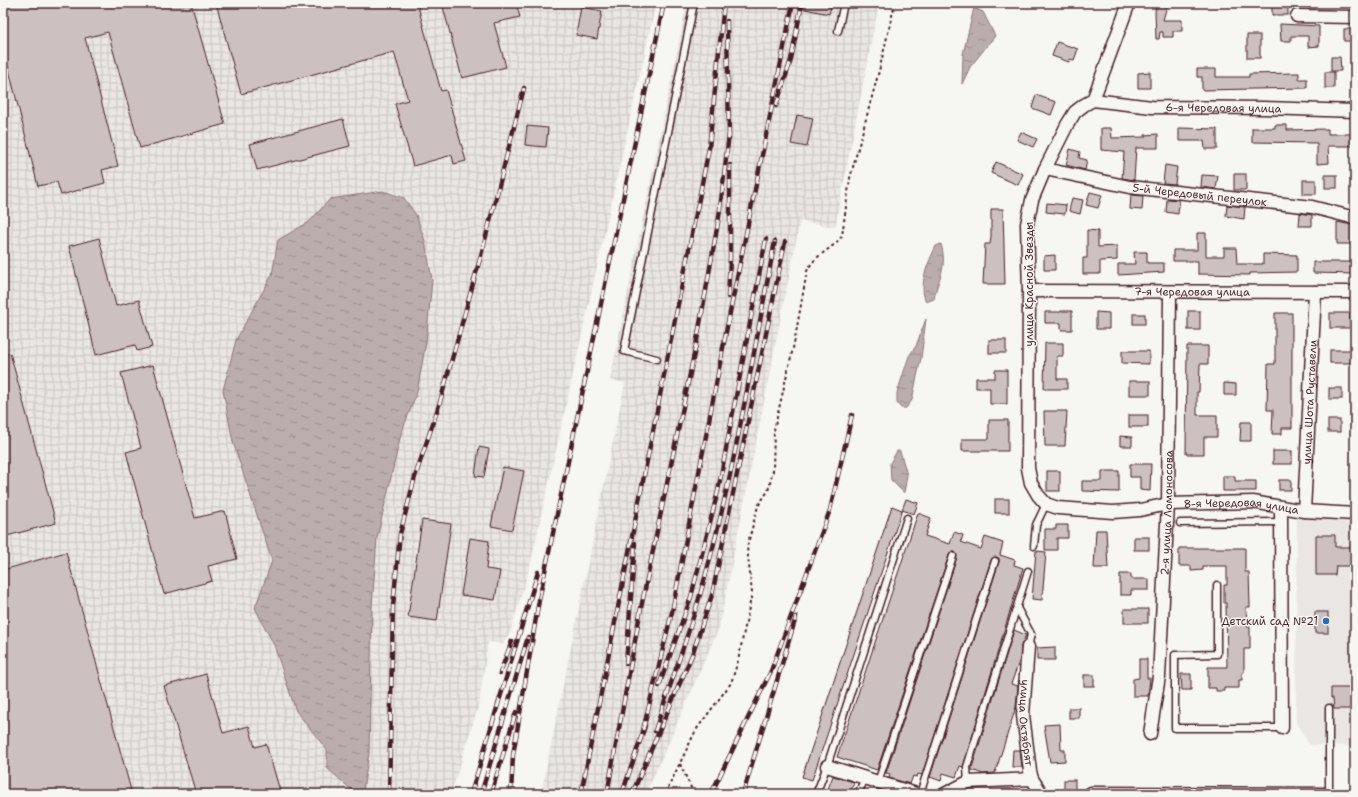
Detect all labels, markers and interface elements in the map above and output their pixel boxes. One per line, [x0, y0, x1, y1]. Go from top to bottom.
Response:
street label: 6-я Чередовая улица [1166, 100, 1282, 116]
street label: 5-й Чередовый переулок [1132, 180, 1268, 210]
street label: улица Красной Звезды [1022, 222, 1037, 346]
street label: 7-я Чередовая улица [1134, 284, 1250, 299]
street label: улица Шота Руставели [1299, 339, 1320, 465]
street label: 2-я улица Ломоносова [1157, 450, 1176, 576]
street label: 8-я Чередовая улица [1183, 494, 1300, 517]
place label: Детский сад №21 [1221, 614, 1318, 629]
marker: Детский сад №21 [1321, 616, 1331, 626]
street label: улица Октябрят [1015, 679, 1037, 767]

